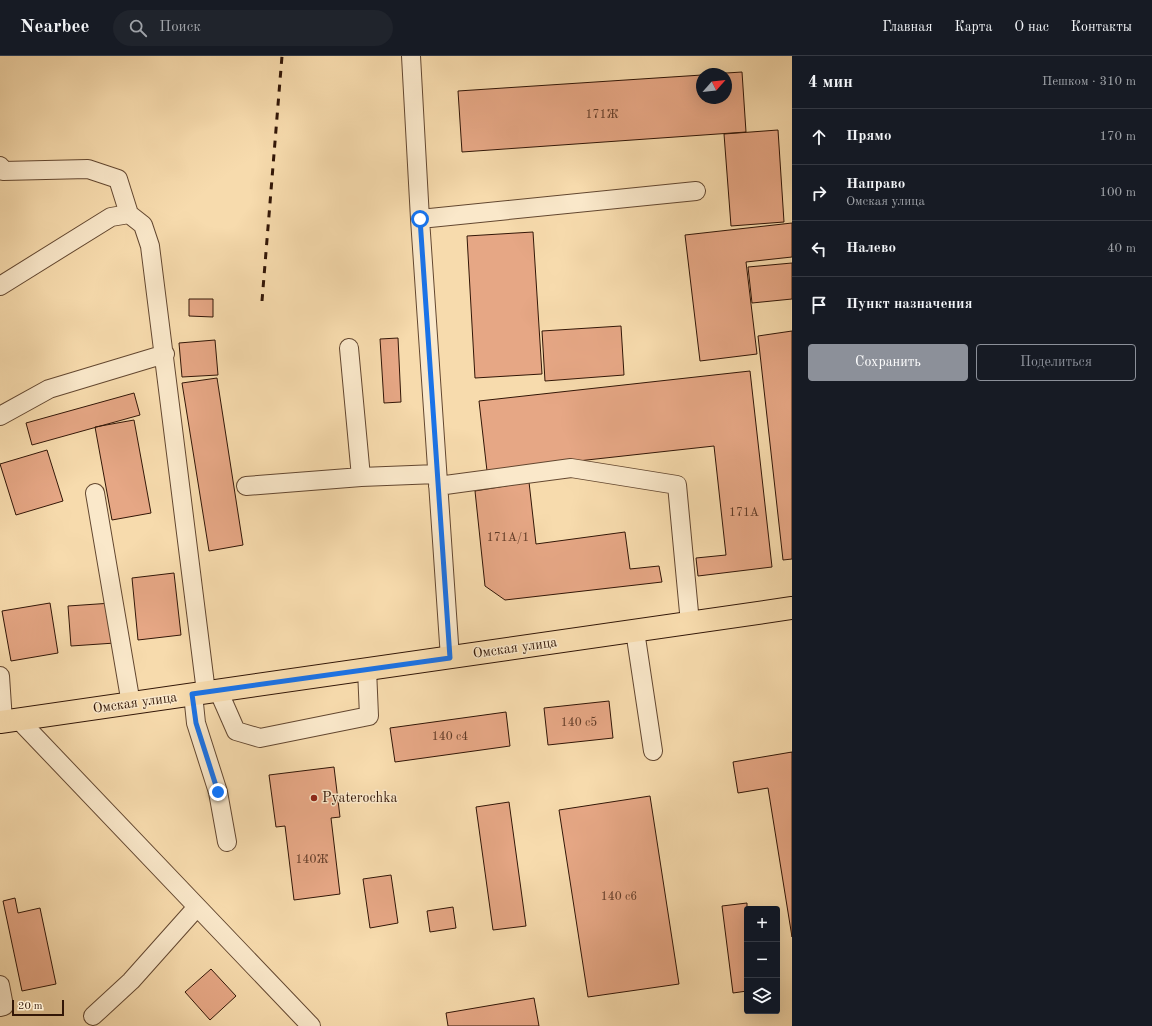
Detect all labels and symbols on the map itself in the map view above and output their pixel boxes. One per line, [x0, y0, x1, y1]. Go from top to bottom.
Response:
north arrow [696, 68, 732, 104]
house number: 171Ж [586, 109, 618, 121]
route start [411, 210, 429, 228]
house number: 171А [729, 507, 759, 519]
house number: 171А/1 [487, 532, 529, 544]
street label: Омская улица [472, 635, 558, 661]
street label: Омская улица [92, 690, 178, 716]
house number: 140 с5 [561, 716, 597, 729]
house number: 140 с4 [432, 731, 468, 743]
route end [209, 783, 227, 801]
place label: Pyaterochka [322, 791, 397, 805]
marker: Pyaterochka [309, 793, 319, 803]
house number: 140Ж [296, 854, 328, 866]
house number: 140 с6 [601, 891, 637, 903]
scale bar [12, 998, 64, 1017]

